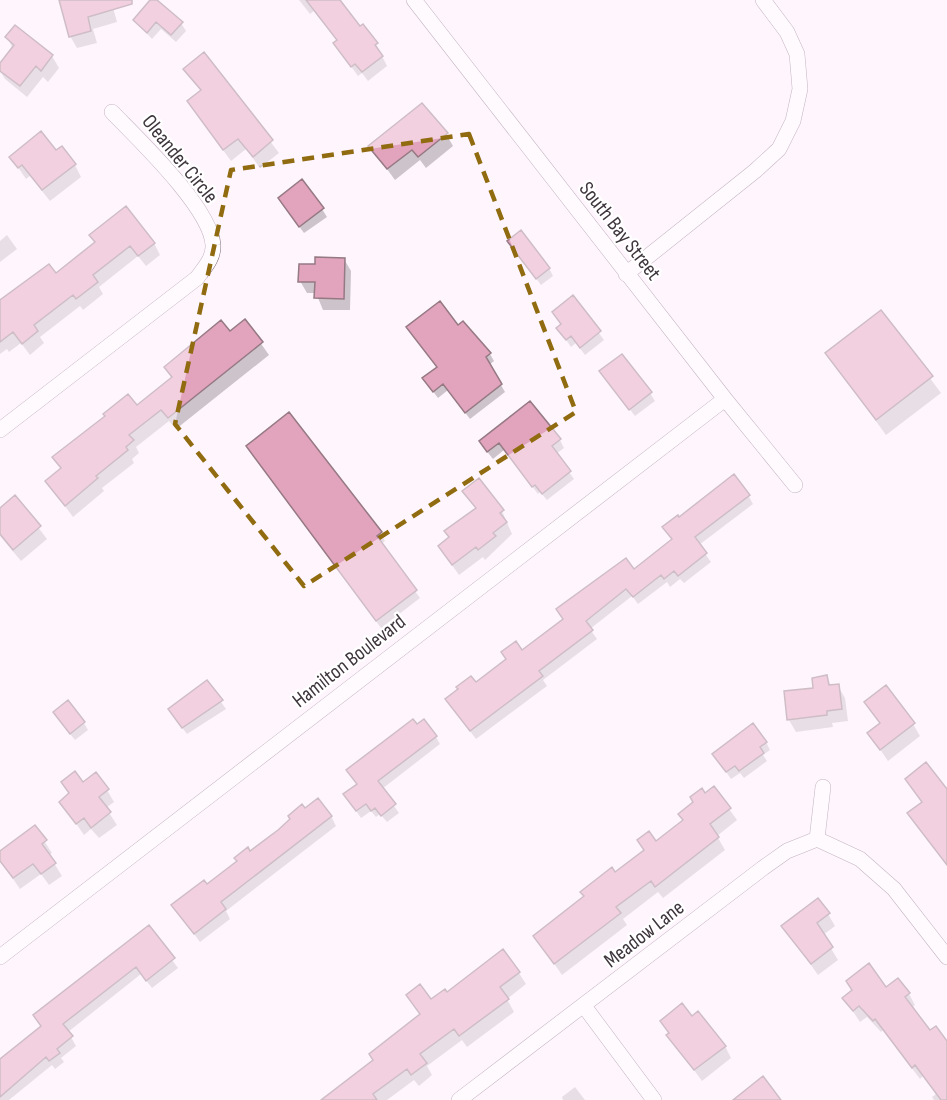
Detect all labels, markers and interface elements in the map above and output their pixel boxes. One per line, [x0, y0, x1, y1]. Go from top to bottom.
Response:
street label: Oleander Circle [137, 110, 223, 208]
street label: South Bay Street [574, 177, 666, 285]
street label: Hamilton Boulevard [287, 609, 411, 713]
street label: Meadow Lane [599, 895, 689, 973]

